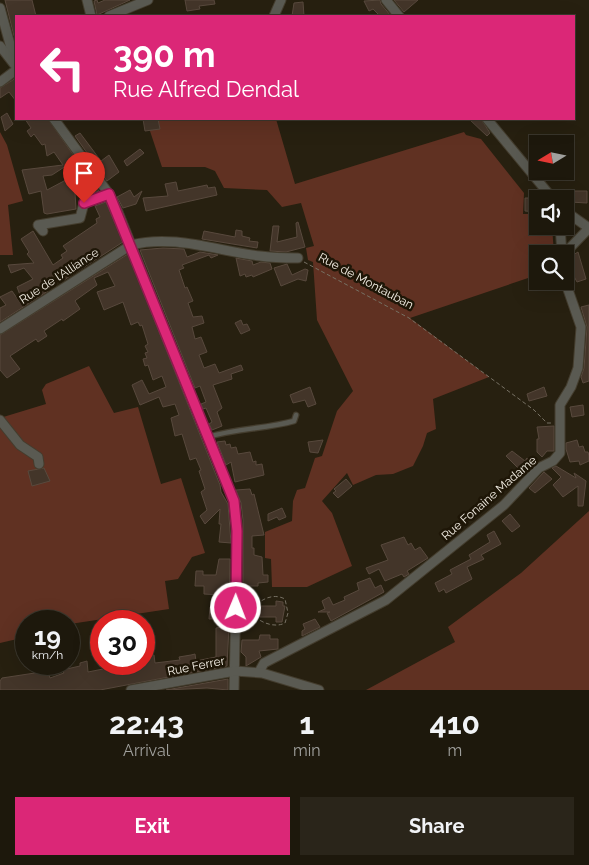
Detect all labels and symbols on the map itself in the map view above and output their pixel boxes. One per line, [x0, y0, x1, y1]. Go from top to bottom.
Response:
north arrow [529, 135, 574, 180]
pin [63, 152, 105, 203]
street label: Rue de l'Alliance [17, 245, 101, 307]
street label: Rue de Montauban [316, 250, 416, 312]
street label: Rue Fonaine Madame [439, 453, 539, 543]
position arrow [209, 581, 261, 633]
speed limit sign: 30 [90, 610, 155, 675]
street label: Rue Ferrer [166, 653, 227, 678]

